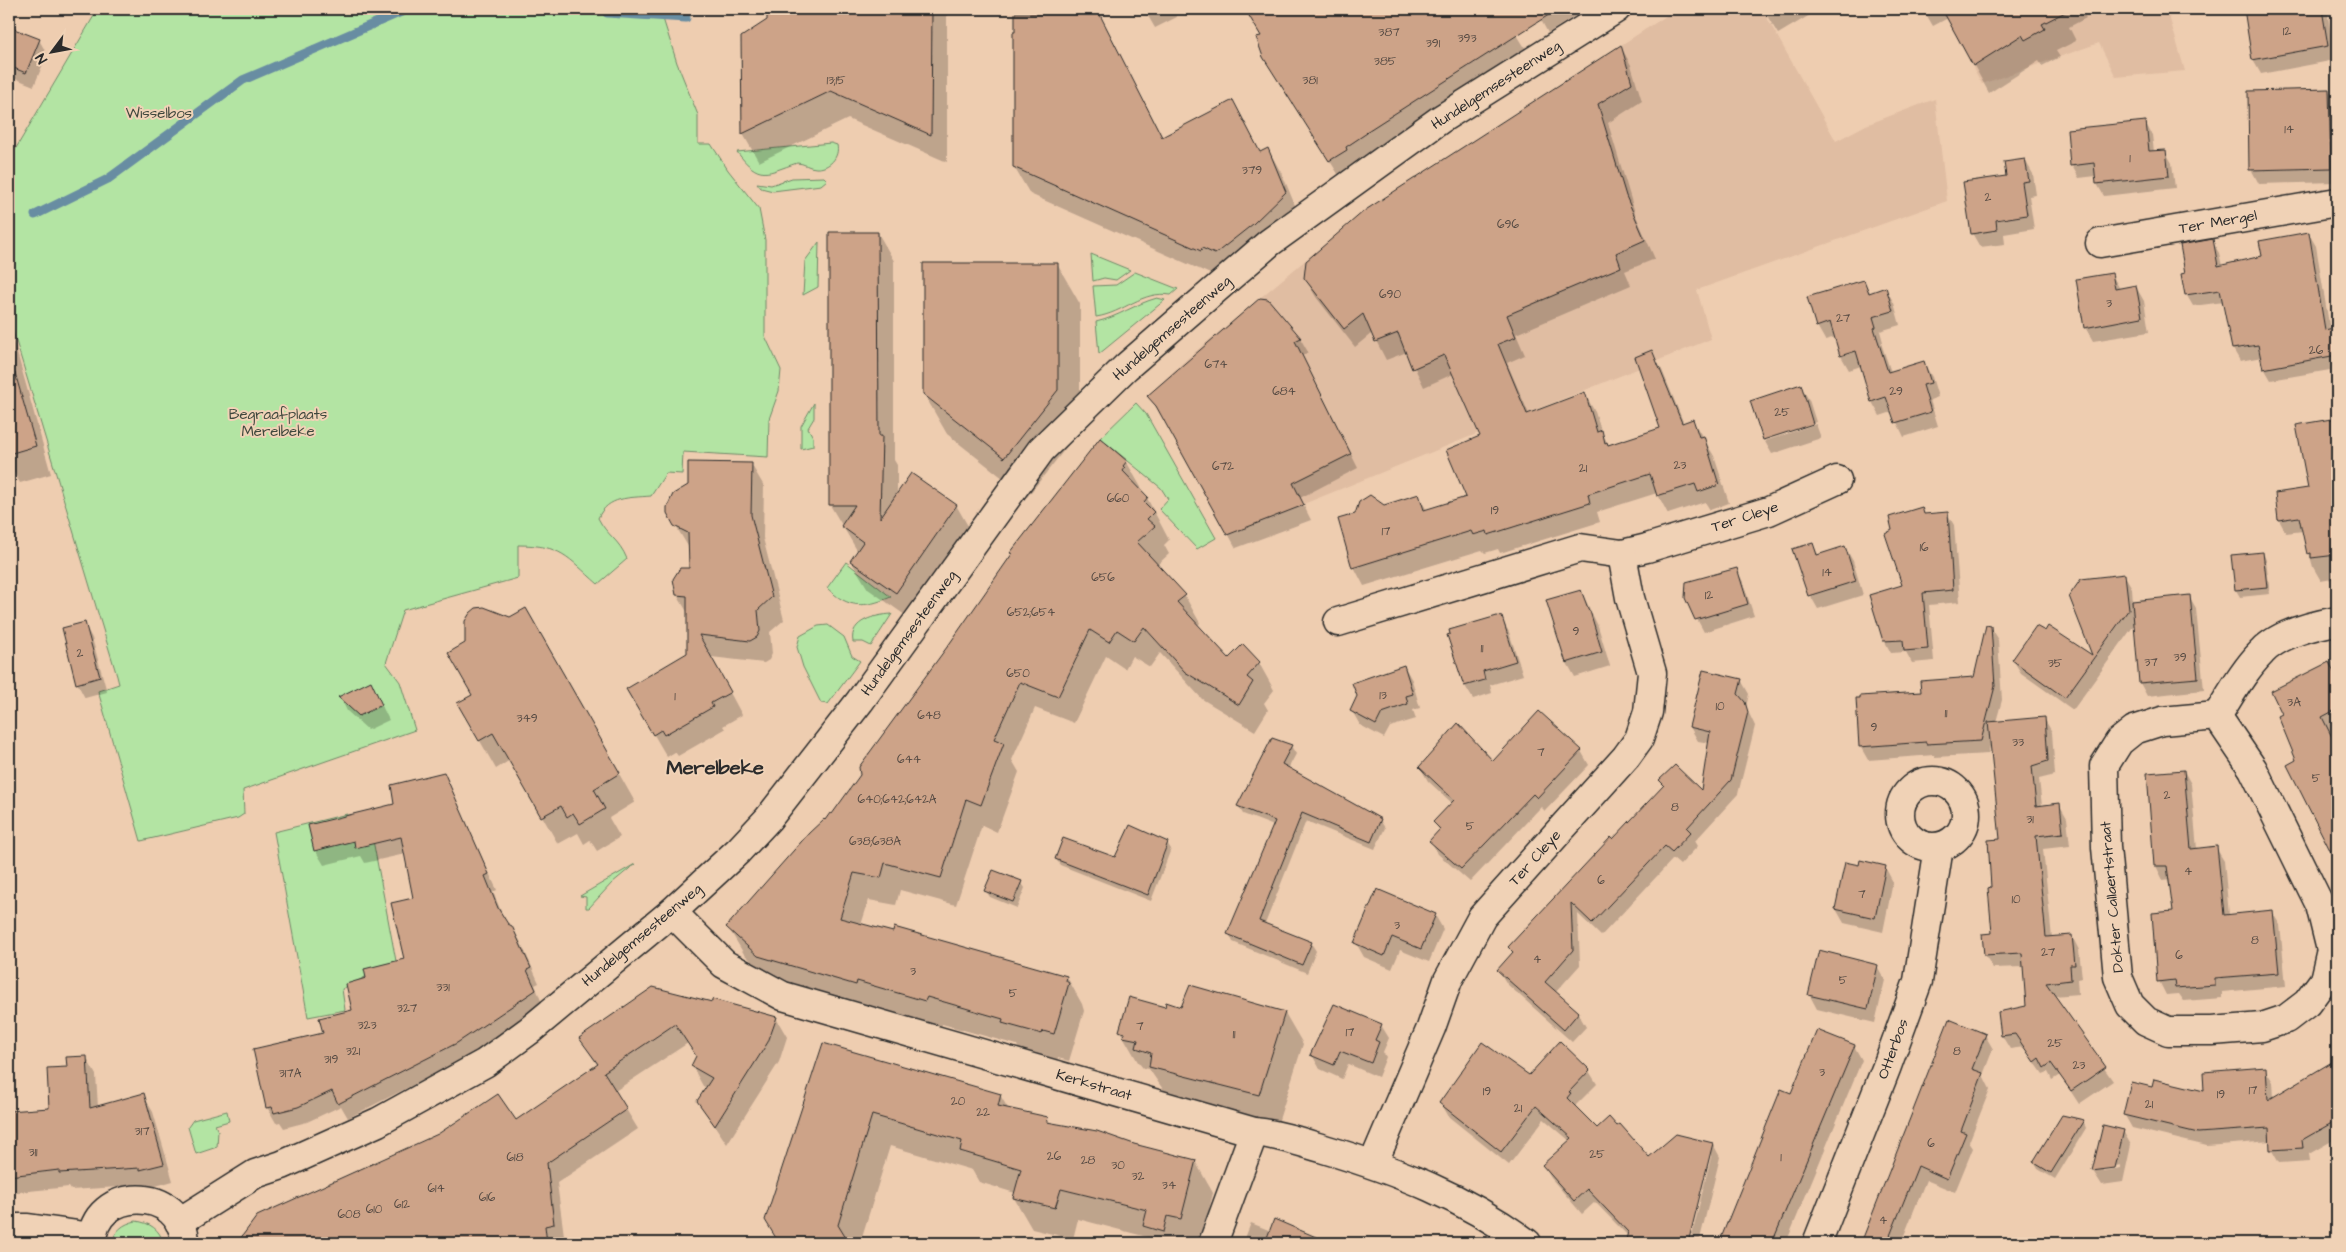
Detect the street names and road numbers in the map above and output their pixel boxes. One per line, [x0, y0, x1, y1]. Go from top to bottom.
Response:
street label: Hundelgemsesteenweg [1427, 35, 1566, 136]
street label: Ter Mergel [2177, 205, 2259, 240]
street label: Hundelgemsesteenweg [1108, 270, 1237, 386]
street label: Ter Cleye [1709, 496, 1781, 539]
street label: Hundelgemsesteenweg [856, 566, 963, 701]
street label: Dokter Callaertstraat [2095, 820, 2129, 974]
street label: Ter Cleye [1504, 825, 1567, 891]
street label: Hundelgemsesteenweg [577, 878, 707, 992]
street label: Otterbos [1872, 1015, 1914, 1082]
street label: Kerkstraat [1054, 1064, 1134, 1106]

